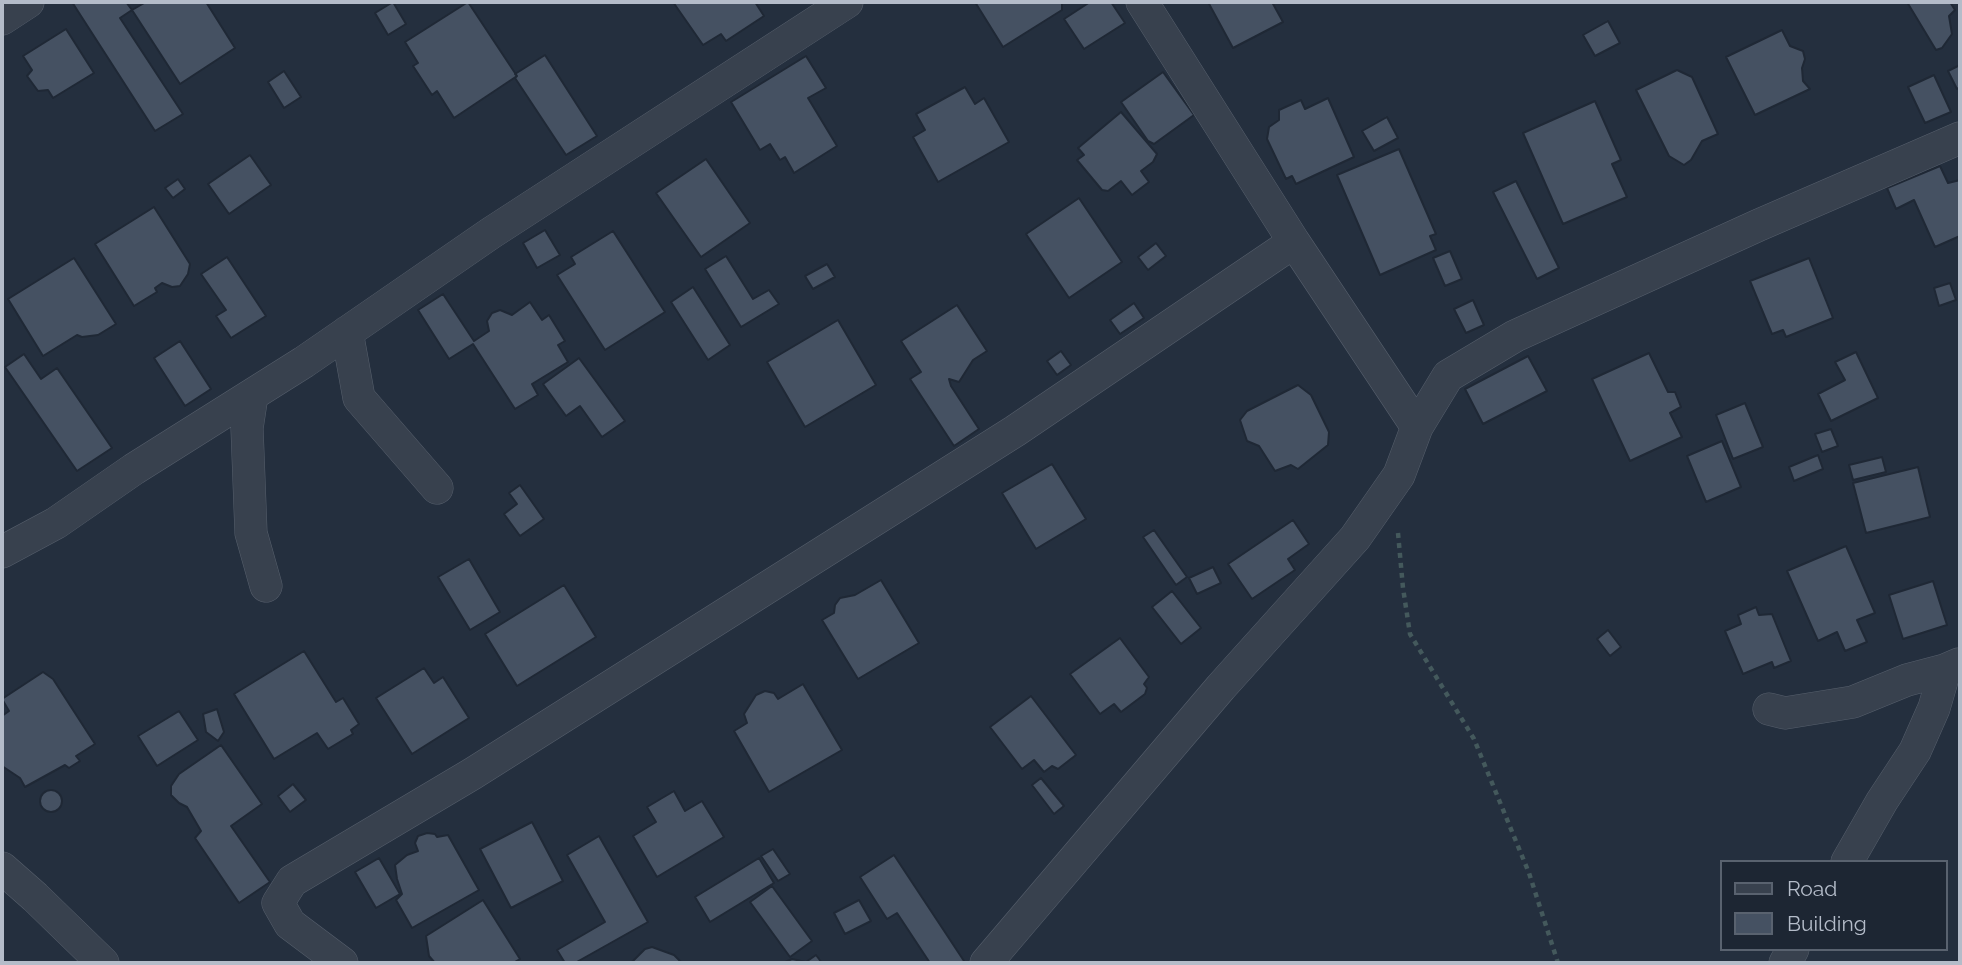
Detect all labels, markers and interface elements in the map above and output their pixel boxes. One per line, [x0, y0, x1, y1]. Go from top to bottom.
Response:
legend [1720, 860, 1948, 951]
text: Road [1787, 876, 1837, 901]
text: Building [1787, 911, 1867, 936]

